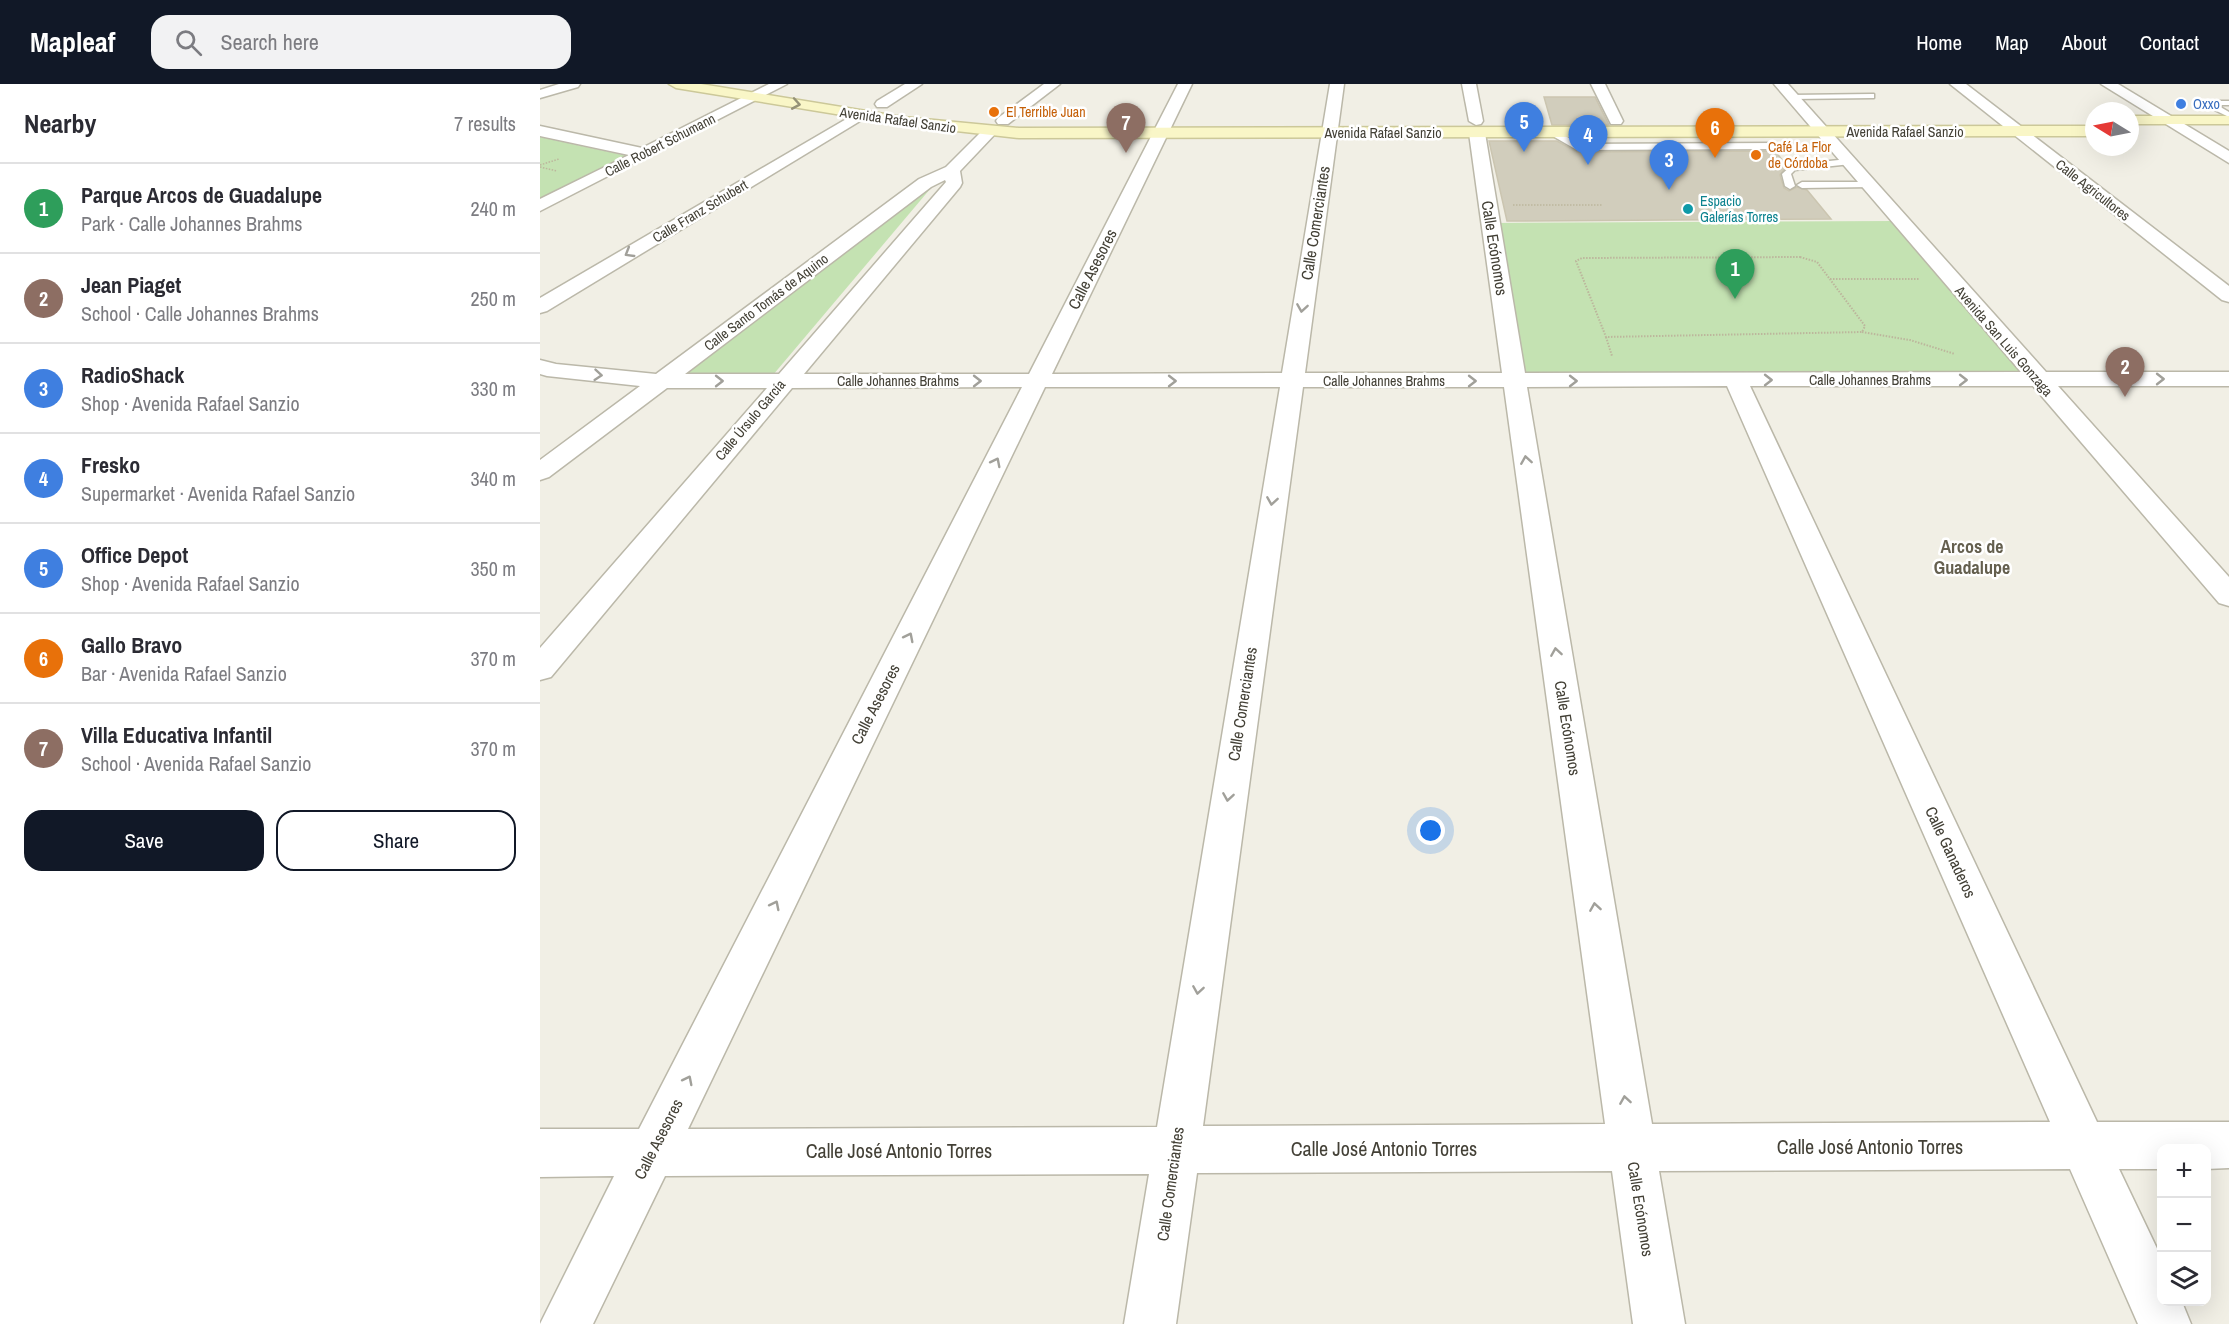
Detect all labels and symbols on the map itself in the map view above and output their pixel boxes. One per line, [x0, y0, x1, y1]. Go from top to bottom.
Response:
place label: Oxxo [2193, 95, 2220, 113]
one-way arrow [790, 97, 800, 110]
marker: Oxxo [2174, 97, 2188, 111]
north arrow [2085, 102, 2139, 156]
street label: Avenida Rafael Sanzio [838, 103, 957, 137]
place label: El Terrible Juan [1006, 103, 1086, 121]
pin: 5 [1504, 103, 1544, 152]
pin: 7 [1106, 104, 1146, 153]
marker: El Terrible Juan [987, 105, 1001, 119]
street label: Calle Robert Schumann [602, 109, 718, 181]
pin: 6 [1696, 109, 1734, 158]
pin: 4 [1568, 116, 1608, 165]
street label: Avenida Rafael Sanzio [1845, 123, 1964, 141]
street label: Avenida Rafael Sanzio [1323, 124, 1442, 142]
place label: Café La Flor de Córdoba [1768, 138, 1831, 172]
pin: 3 [1650, 141, 1688, 190]
marker: Café La Flor de Córdoba [1749, 148, 1763, 162]
street label: Calle Agricultores [2052, 155, 2134, 225]
street label: Calle Comerciantes [1295, 164, 1335, 282]
street label: Calle Franz Schubert [649, 176, 751, 246]
place label: Espacio Galerías Torres [1700, 192, 1779, 226]
street label: Calle Ecónomos [1477, 199, 1513, 297]
marker: Espacio Galerías Torres [1681, 202, 1695, 216]
street label: Calle Asesores [1062, 225, 1122, 313]
one-way arrow [625, 245, 635, 257]
street label: Calle Santo Tomás de Aquino [700, 249, 832, 355]
pin: 1 [1716, 250, 1754, 299]
street label: Avenida San Luis Gonzaga [1951, 281, 2057, 400]
one-way arrow [1296, 303, 1308, 312]
pin: 2 [2106, 348, 2144, 397]
one-way arrow [593, 368, 602, 381]
street label: Calle Johannes Brahms [1809, 371, 1931, 389]
street label: Calle Johannes Brahms [837, 372, 959, 390]
street label: Calle Johannes Brahms [1323, 372, 1445, 390]
one-way arrow [2156, 373, 2165, 385]
one-way arrow [1763, 374, 1772, 386]
one-way arrow [1958, 374, 1967, 386]
street label: Calle Úrsulo García [711, 375, 789, 464]
one-way arrow [714, 375, 723, 388]
one-way arrow [972, 375, 981, 387]
one-way arrow [1167, 375, 1176, 387]
one-way arrow [1467, 375, 1476, 387]
one-way arrow [1568, 375, 1577, 387]
one-way arrow [1521, 455, 1533, 464]
one-way arrow [989, 458, 1000, 469]
one-way arrow [1267, 496, 1279, 505]
district label: Arcos de Guadalupe [1934, 534, 2010, 580]
one-way arrow [901, 632, 913, 643]
street label: Calle Comerciantes [1222, 645, 1262, 763]
one-way arrow [1550, 648, 1563, 658]
street label: Calle Asesores [845, 660, 905, 748]
street label: Calle Ecónomos [1550, 679, 1586, 777]
one-way arrow [1222, 793, 1234, 802]
street label: Calle Ganaderos [1920, 803, 1982, 901]
your location [1416, 816, 1445, 845]
one-way arrow [768, 901, 779, 912]
one-way arrow [1589, 903, 1602, 913]
one-way arrow [1193, 985, 1205, 995]
one-way arrow [681, 1075, 692, 1086]
street label: Calle Asesores [628, 1095, 688, 1183]
one-way arrow [1619, 1095, 1631, 1105]
street label: Calle Comerciantes [1151, 1125, 1189, 1243]
street label: Calle José Antonio Torres [1777, 1133, 1963, 1160]
street label: Calle José Antonio Torres [1291, 1135, 1477, 1162]
street label: Calle José Antonio Torres [806, 1137, 992, 1164]
street label: Calle Ecónomos [1623, 1160, 1659, 1258]

